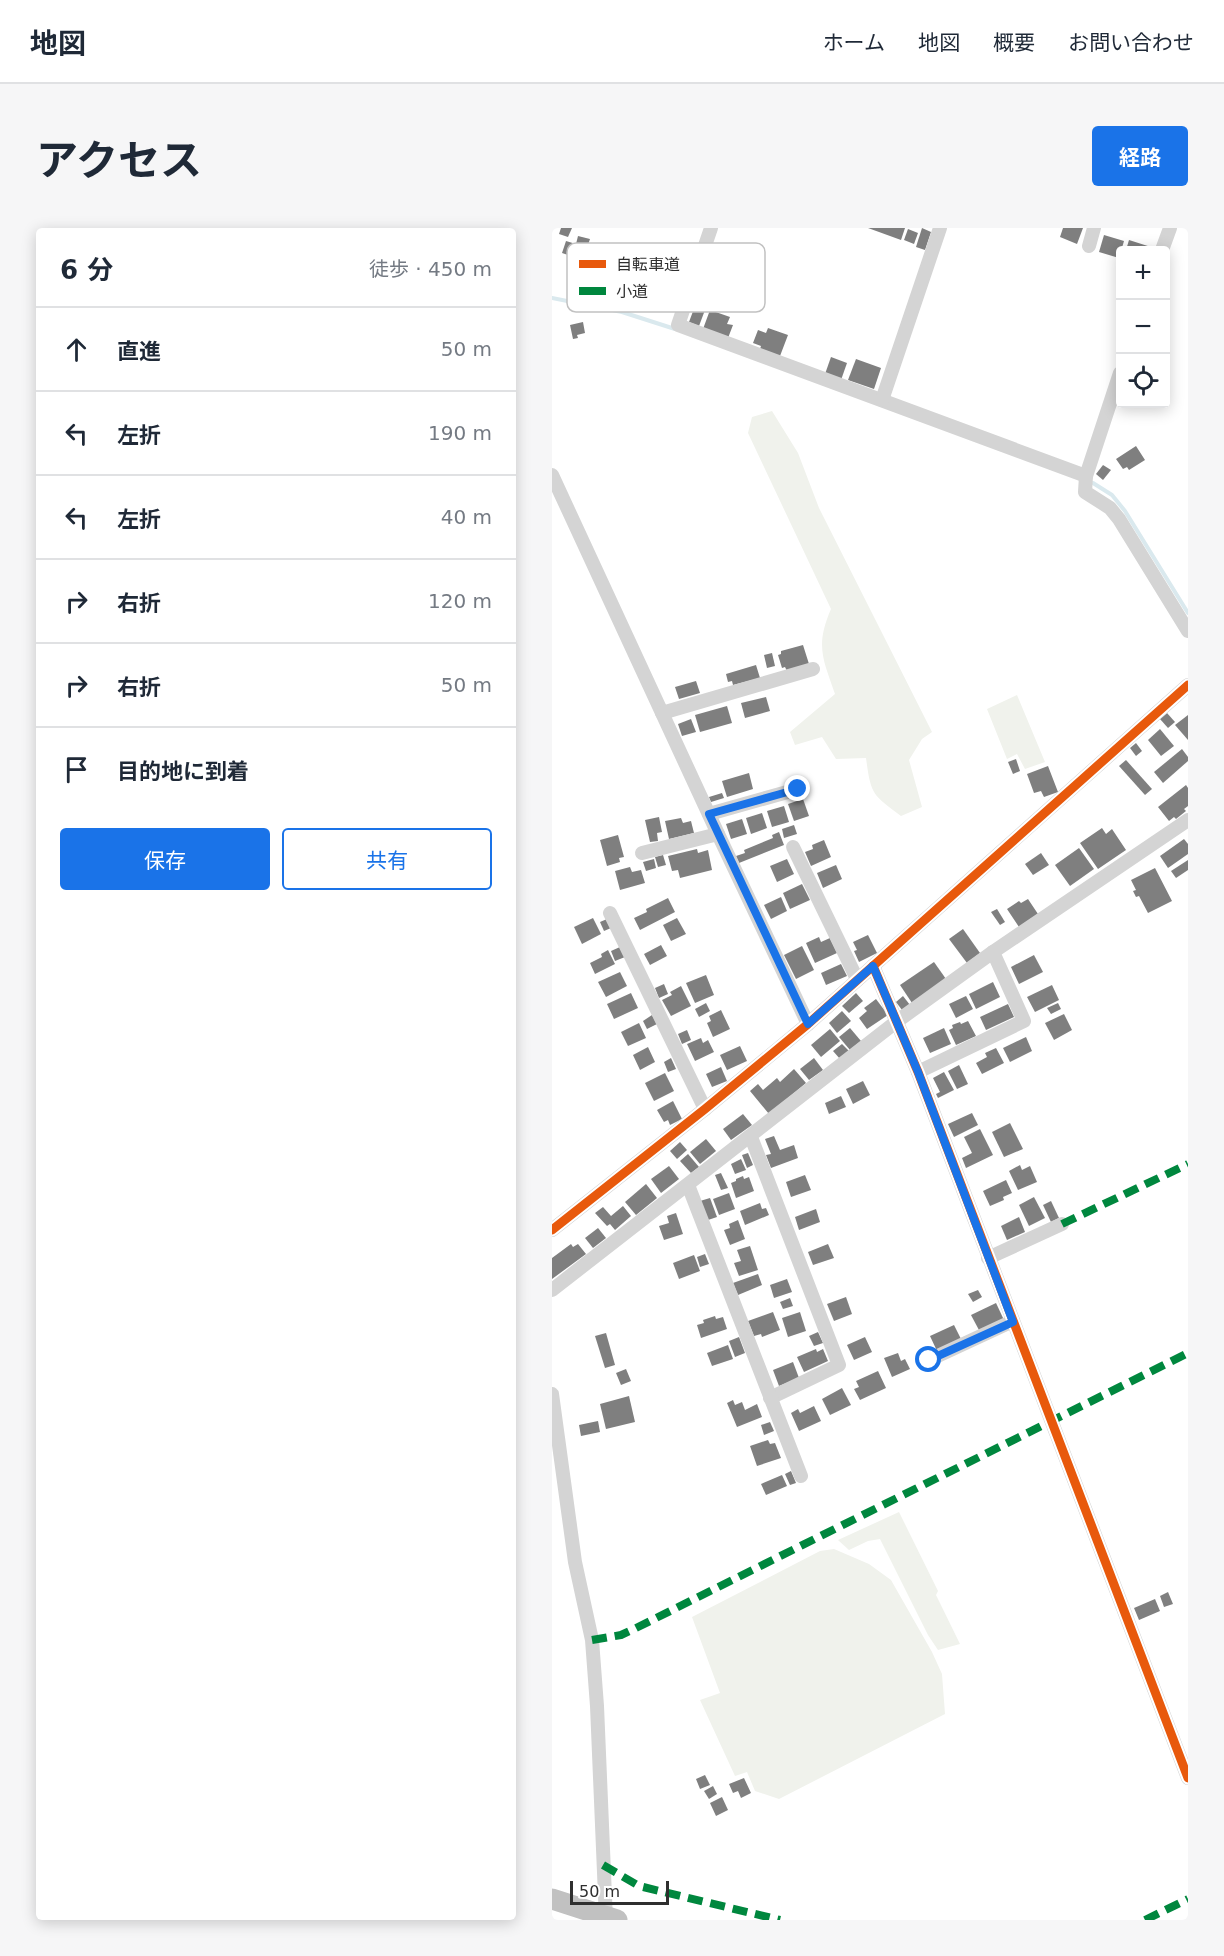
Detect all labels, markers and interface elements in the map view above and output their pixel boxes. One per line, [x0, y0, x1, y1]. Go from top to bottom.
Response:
text: 地図 [30, 27, 86, 60]
text: ホーム [823, 31, 885, 55]
text: 地図 [918, 31, 960, 55]
text: 概要 [993, 31, 1035, 55]
text: お問い合わせ [1068, 31, 1194, 55]
button: 経路 [1092, 126, 1188, 186]
text: アクセス [36, 136, 202, 185]
legend [567, 243, 765, 312]
map controls [1116, 246, 1170, 408]
button: + [1116, 246, 1170, 300]
text: 6 分 [60, 255, 113, 285]
text: 自転車道 [616, 255, 680, 274]
text: 徒歩 · 450 m [369, 257, 492, 281]
text: 小道 [616, 282, 648, 301]
button: − [1116, 300, 1170, 354]
icon: ahead [60, 333, 93, 366]
text: 50 m [441, 337, 492, 361]
text: 直進 [117, 339, 161, 364]
button: locate [1116, 354, 1170, 408]
icon: left [60, 417, 93, 450]
text: 190 m [428, 421, 492, 445]
text: 左折 [117, 423, 161, 448]
icon: left [60, 501, 93, 534]
text: 40 m [441, 505, 492, 529]
text: 左折 [117, 507, 161, 532]
icon: right [60, 585, 93, 618]
text: 120 m [428, 589, 492, 613]
text: 右折 [117, 591, 161, 616]
icon: right [60, 669, 93, 702]
text: 50 m [441, 673, 492, 697]
text: 右折 [117, 675, 161, 700]
icon: arrive [60, 753, 93, 786]
text: 目的地に到着 [117, 759, 249, 784]
route end [784, 775, 810, 801]
button: 保存 [60, 828, 270, 890]
button: 共有 [282, 828, 492, 890]
route start [915, 1346, 941, 1372]
scale bar [570, 1878, 669, 1906]
text: 50 m [579, 1882, 620, 1901]

